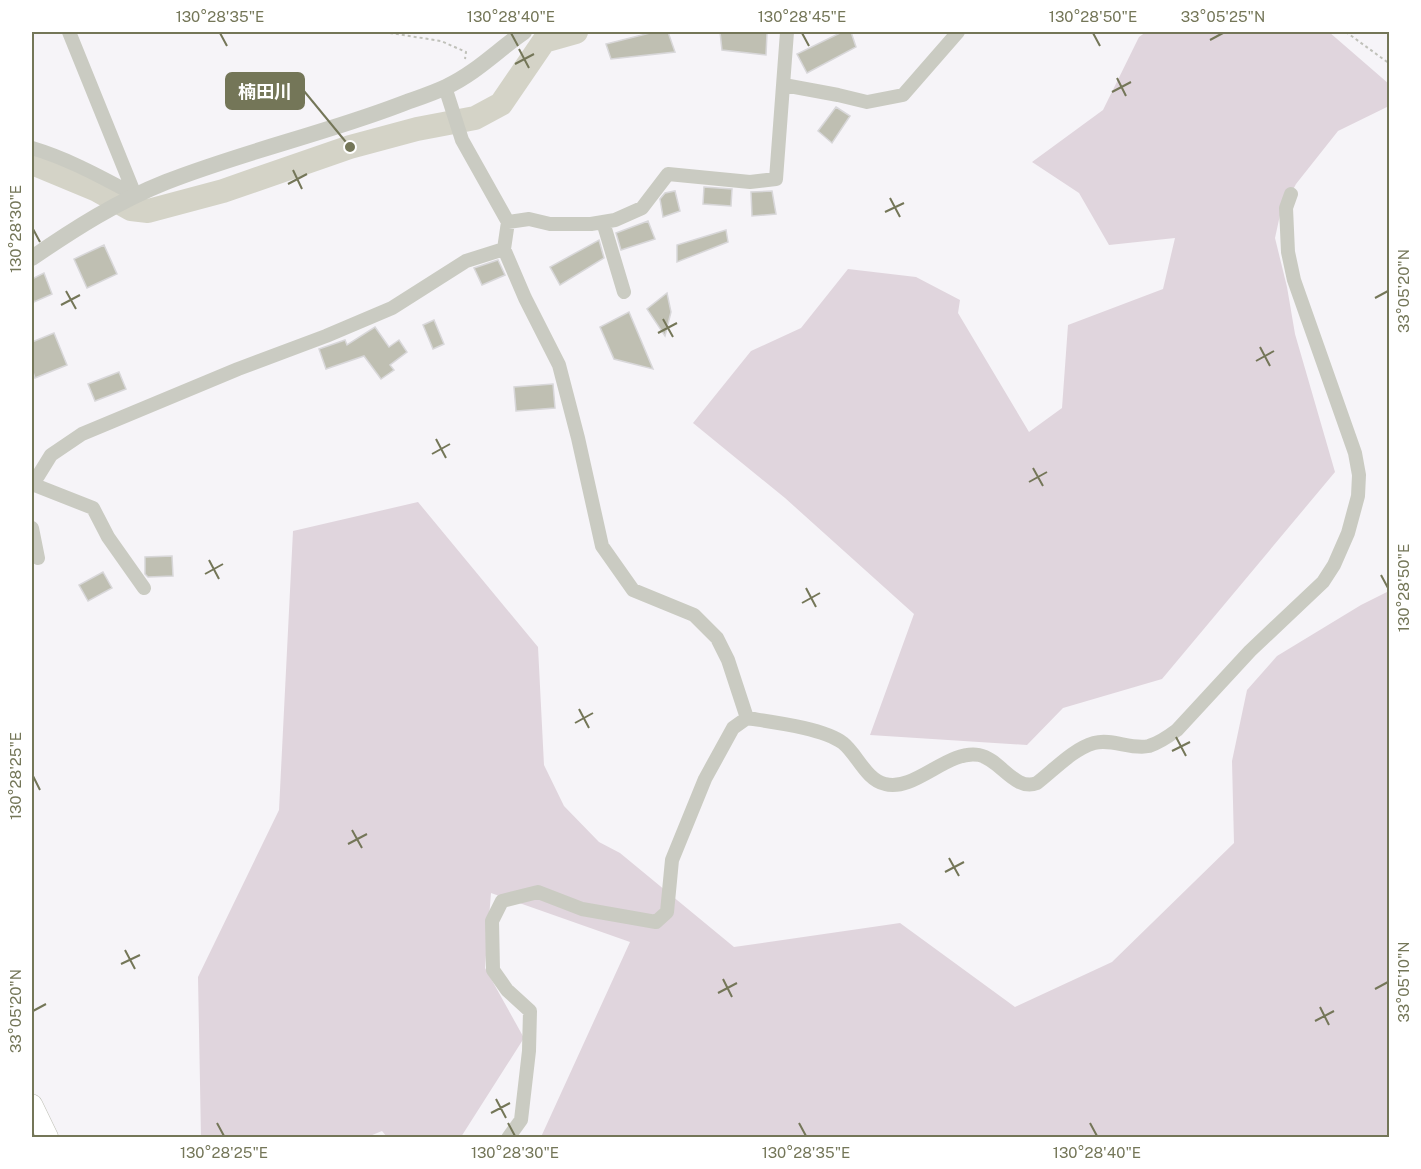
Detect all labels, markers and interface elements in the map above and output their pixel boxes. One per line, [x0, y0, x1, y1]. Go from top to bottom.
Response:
text: 130°28'35"E [176, 8, 264, 25]
text: 130°28'40"E [467, 8, 555, 25]
text: 130°28'45"E [758, 8, 846, 25]
text: 130°28'50"E [1049, 8, 1137, 25]
text: 33°05'25"N [1181, 8, 1265, 25]
callout: 楠田川 [226, 73, 304, 109]
text: 楠田川 [238, 81, 292, 102]
text: 130°28'30"E [7, 185, 24, 273]
text: 33°05'20"N [1395, 249, 1412, 333]
text: 130°28'50"E [1395, 544, 1412, 632]
text: 130°28'25"E [7, 732, 24, 820]
text: 33°05'10"N [1395, 941, 1412, 1023]
text: 33°05'20"N [7, 969, 24, 1053]
text: 130°28'25"E [180, 1144, 268, 1161]
text: 130°28'30"E [471, 1144, 559, 1161]
text: 130°28'35"E [762, 1144, 850, 1161]
text: 130°28'40"E [1053, 1144, 1141, 1161]

